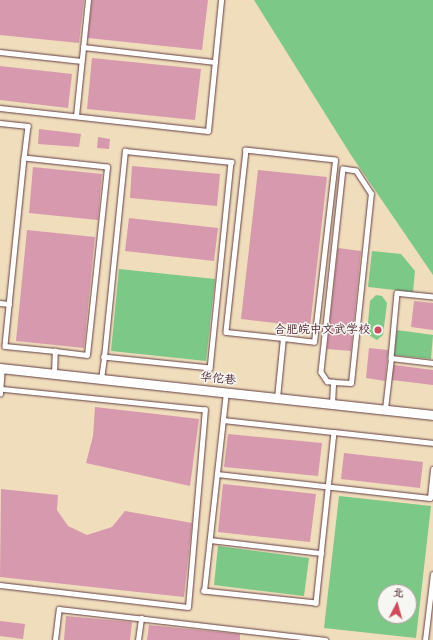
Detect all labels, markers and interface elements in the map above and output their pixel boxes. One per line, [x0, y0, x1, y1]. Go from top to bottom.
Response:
place label: 合肥皖中文武学校 [274, 323, 370, 337]
marker: 合肥皖中文武学校 [373, 325, 383, 335]
street label: 华佗巷 [199, 370, 237, 388]
north arrow [377, 584, 417, 624]
text: 北 [392, 586, 404, 600]

